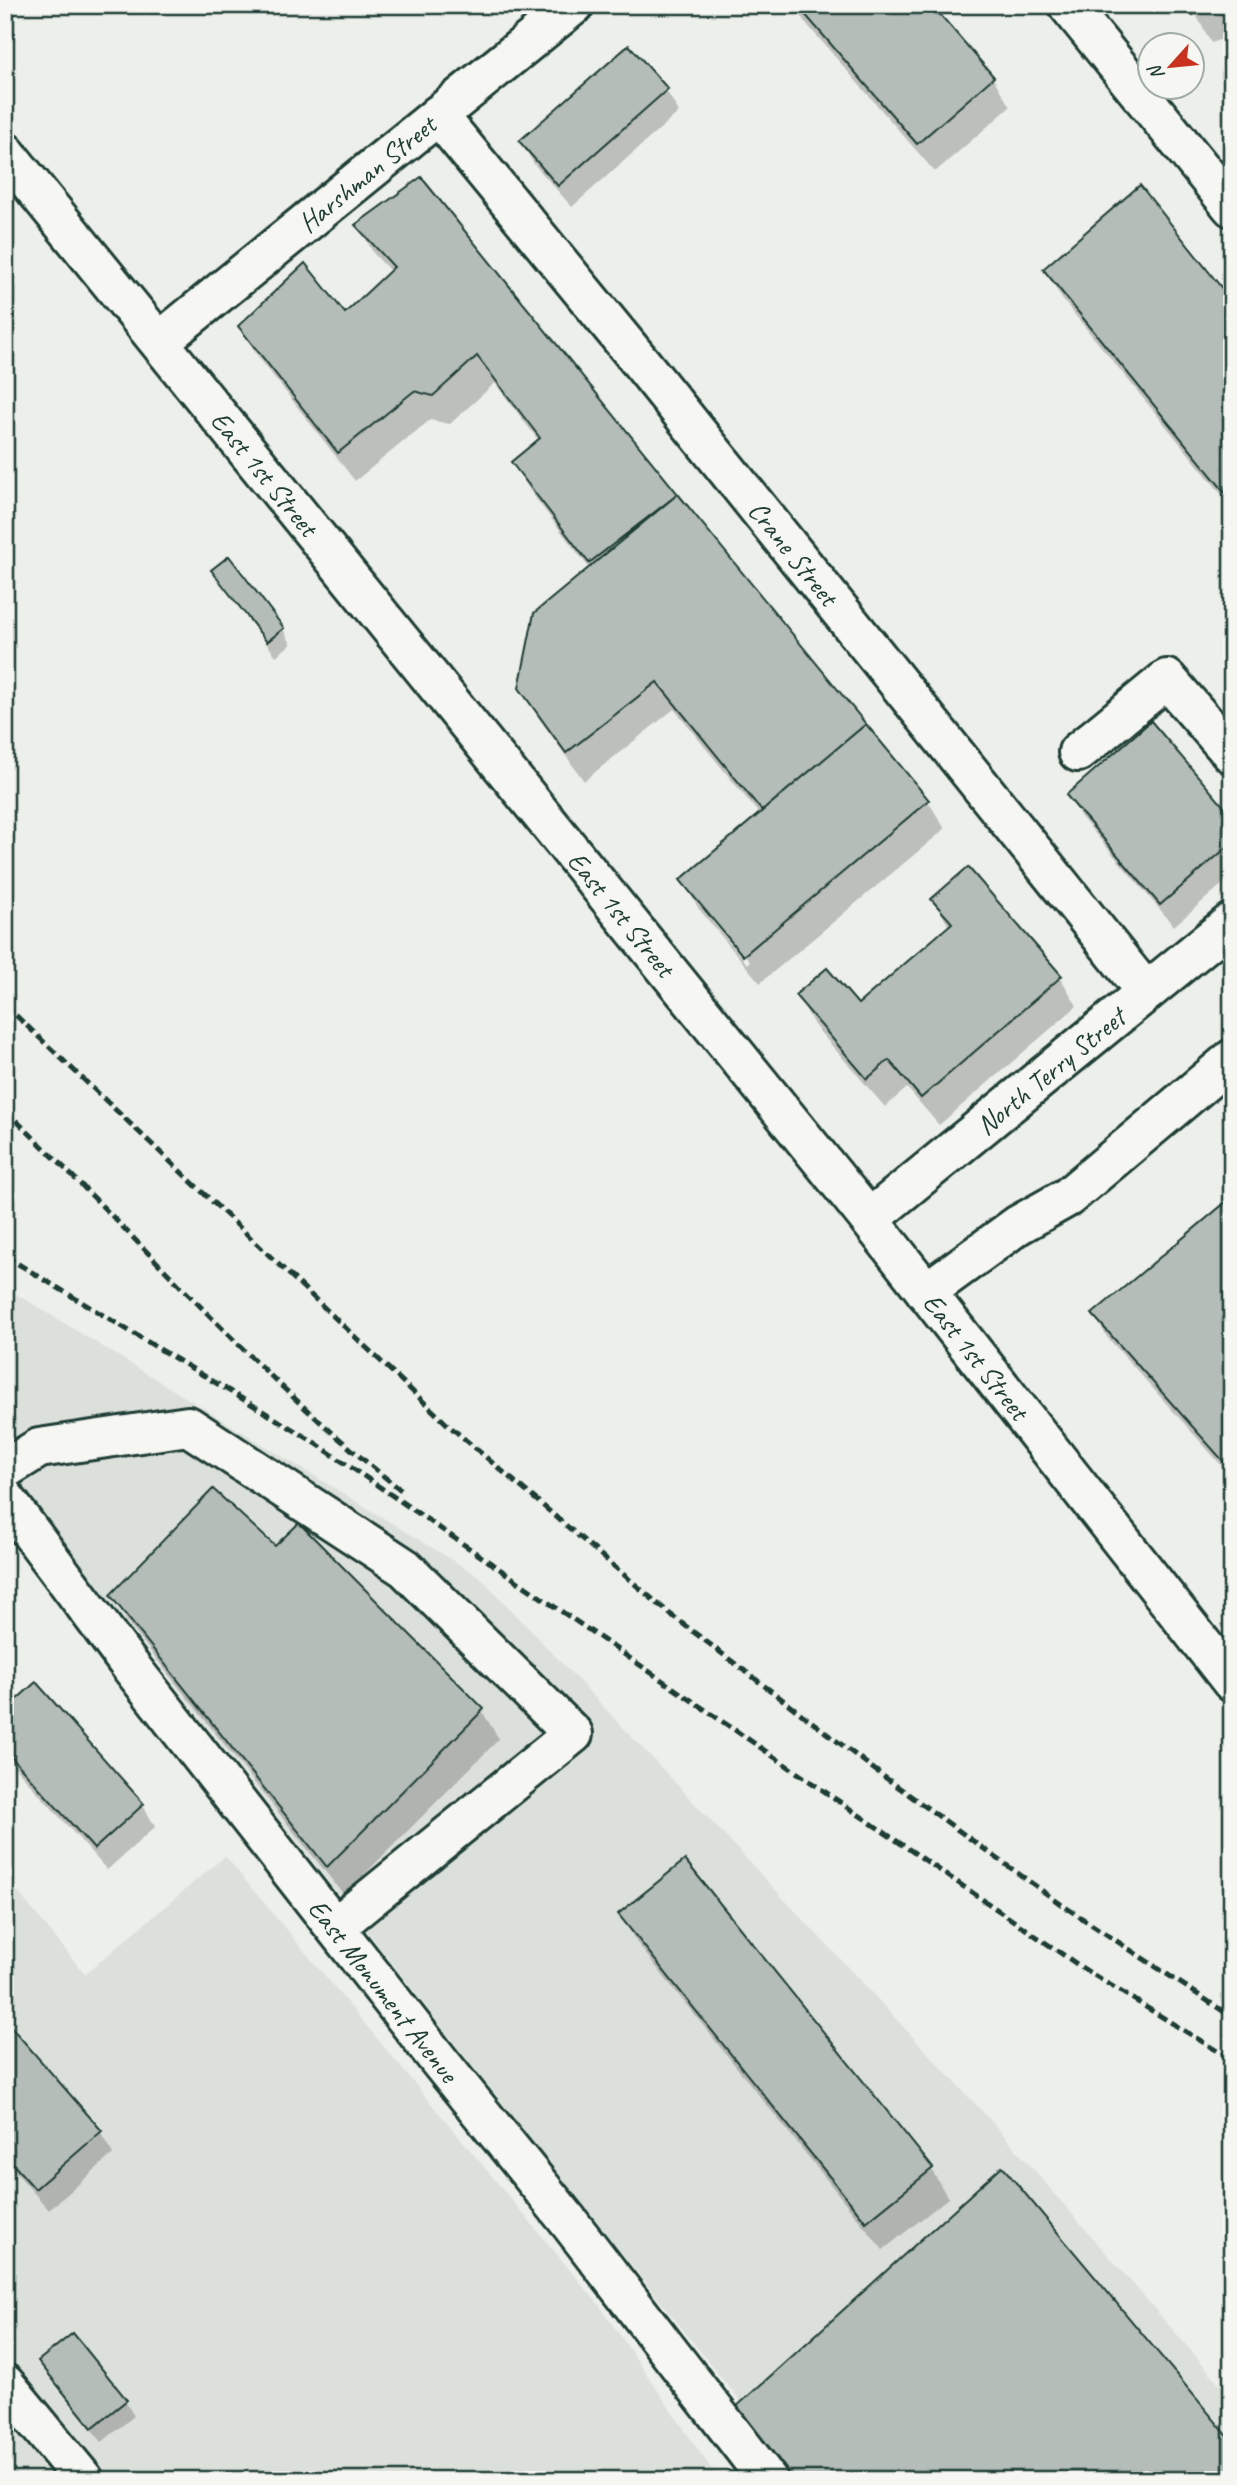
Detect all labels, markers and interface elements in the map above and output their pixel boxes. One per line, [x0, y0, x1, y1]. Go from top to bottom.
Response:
north arrow [1136, 32, 1206, 102]
text: N [1142, 60, 1170, 84]
street label: Harshman Street [291, 105, 445, 240]
street label: East 1st Street [204, 403, 328, 545]
street label: Crane Street [741, 493, 848, 614]
street label: East 1st Street [560, 844, 685, 986]
street label: North Terry Street [968, 997, 1135, 1142]
street label: East 1st Street [916, 1286, 1039, 1428]
street label: East Monument Avenue [301, 1891, 468, 2090]

